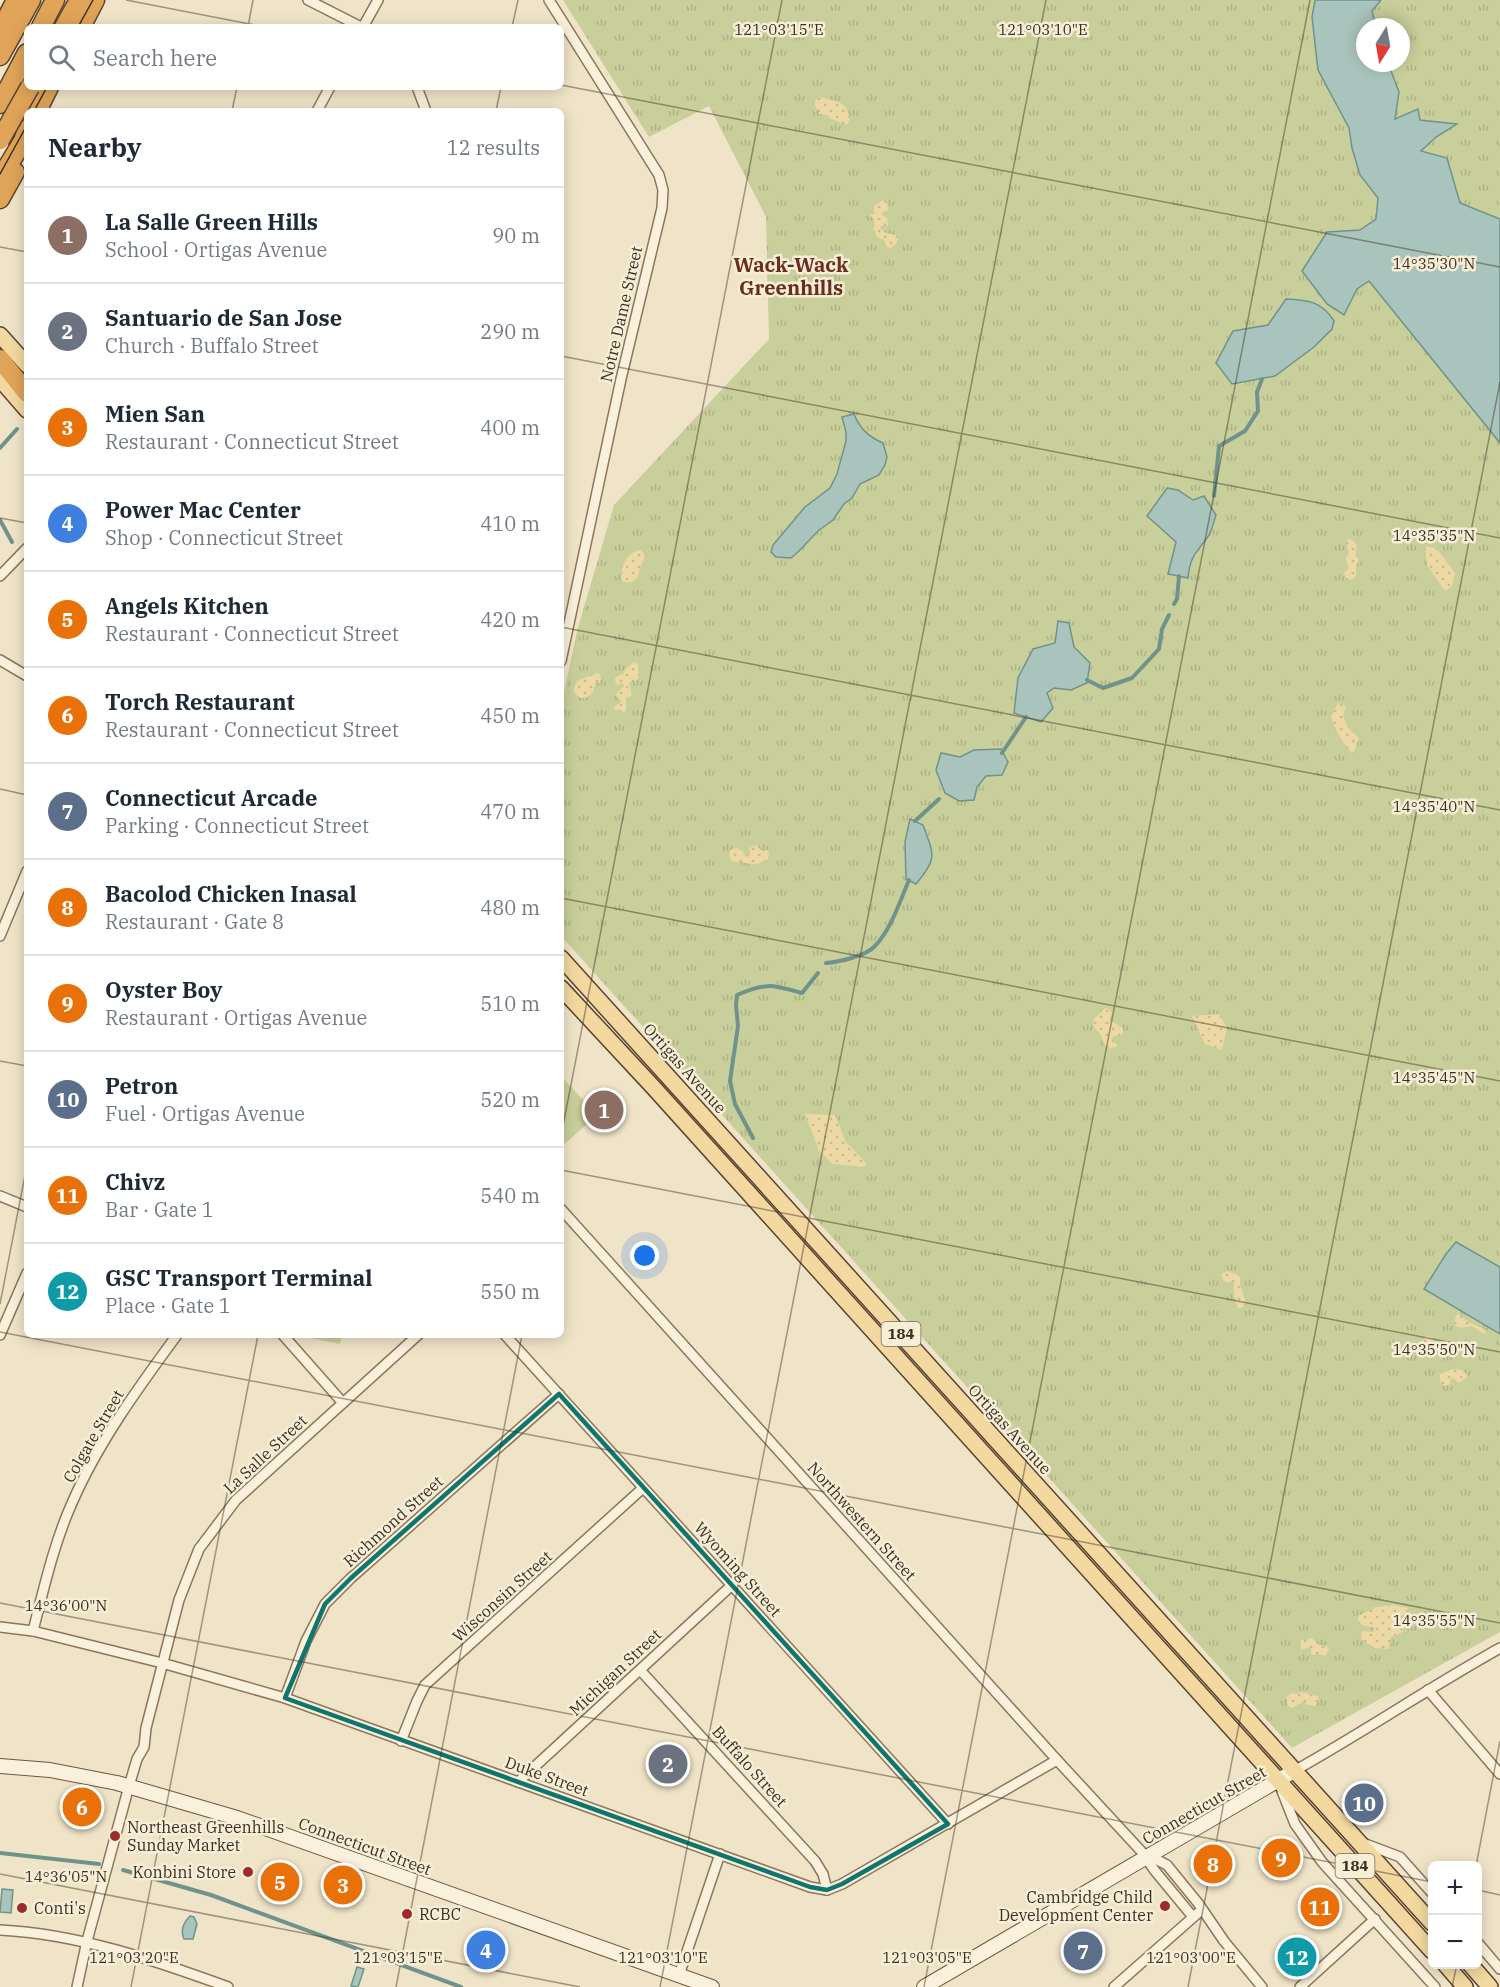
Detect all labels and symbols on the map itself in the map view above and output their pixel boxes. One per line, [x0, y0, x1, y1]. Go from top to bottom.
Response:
north arrow [1356, 18, 1410, 72]
text: 121°03'15"E [734, 20, 824, 39]
text: 121°03'10"E [998, 20, 1088, 39]
street label: Notre Dame Street [596, 244, 646, 384]
district label: Wack-Wack Greenhills [734, 251, 849, 301]
text: 14°35'30"N [1393, 254, 1475, 273]
text: 14°35'35"N [1393, 526, 1475, 545]
text: 14°35'40"N [1393, 797, 1475, 816]
street label: Ortigas Avenue [639, 1019, 731, 1117]
text: 14°35'45"N [1393, 1068, 1475, 1087]
pin: 1 [584, 1088, 624, 1132]
your location [630, 1241, 659, 1270]
road number: 184 [882, 1322, 920, 1346]
text: 14°35'50"N [1393, 1340, 1475, 1359]
street label: Ortigas Avenue [964, 1380, 1056, 1478]
street label: Colgate Street [58, 1386, 128, 1486]
street label: La Salle Street [219, 1410, 311, 1498]
street label: Northwestern Street [803, 1457, 921, 1585]
street label: Richmond Street [339, 1471, 447, 1571]
street label: Wyoming Street [690, 1517, 786, 1621]
street label: Wisconsin Street [448, 1546, 556, 1646]
text: 14°36'00"N [25, 1596, 107, 1615]
text: 14°35'55"N [1393, 1611, 1475, 1630]
street label: Michigan Street [565, 1624, 665, 1720]
street label: Buffalo Street [708, 1721, 792, 1811]
pin: 2 [648, 1742, 688, 1786]
street label: Duke Street [502, 1752, 592, 1800]
street label: Connecticut Street [1139, 1761, 1270, 1849]
pin: 10 [1344, 1780, 1384, 1826]
pin: 6 [62, 1784, 101, 1830]
street label: Connecticut Street [296, 1813, 434, 1879]
place label: Northeast Greenhills Sunday Market [127, 1817, 284, 1855]
marker: Northeast Greenhills Sunday Market [108, 1829, 122, 1843]
pin: 9 [1262, 1836, 1300, 1880]
pin: 8 [1194, 1842, 1232, 1886]
road number: 184 [1336, 1854, 1374, 1878]
pin: 5 [260, 1860, 300, 1904]
place label: Konbini Store [133, 1862, 236, 1882]
pin: 3 [324, 1862, 362, 1908]
marker: Konbini Store [241, 1865, 255, 1879]
text: 14°36'05"N [25, 1867, 107, 1886]
pin: 11 [1300, 1884, 1340, 1930]
place label: Cambridge Child Development Center [999, 1887, 1153, 1925]
place label: Conti's [34, 1898, 86, 1918]
marker: Cambridge Child Development Center [1158, 1899, 1172, 1913]
marker: Conti's [15, 1901, 29, 1915]
place label: RCBC [419, 1904, 461, 1924]
marker: RCBC [400, 1907, 414, 1921]
pin: 4 [466, 1928, 506, 1972]
pin: 7 [1064, 1928, 1102, 1974]
pin: 12 [1278, 1934, 1316, 1980]
text: 121°03'20"E [89, 1948, 179, 1967]
text: 121°03'15"E [353, 1948, 443, 1967]
text: 121°03'10"E [618, 1948, 708, 1967]
text: 121°03'05"E [882, 1948, 972, 1967]
text: 121°03'00"E [1146, 1948, 1236, 1967]

